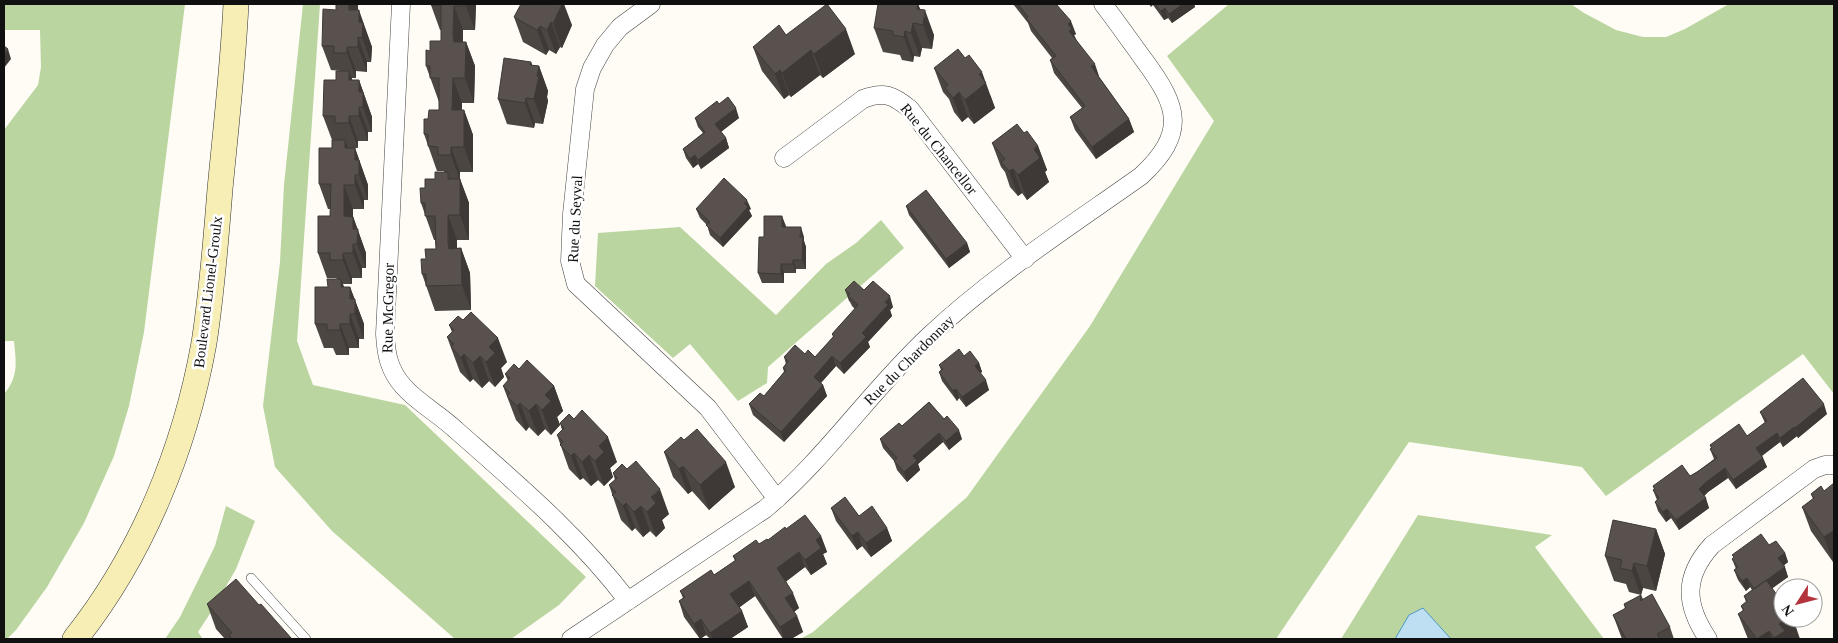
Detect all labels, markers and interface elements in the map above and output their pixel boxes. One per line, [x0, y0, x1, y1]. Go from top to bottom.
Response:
street label: Rue du Chancellor [897, 100, 981, 198]
street label: Rue du Seyval [565, 175, 585, 263]
street label: Boulevard Lionel-Groulx [191, 215, 225, 369]
street label: Rue McGregor [379, 263, 397, 353]
street label: Rue du Chardonnay [861, 312, 957, 408]
north arrow [1773, 578, 1823, 628]
text: N [1779, 602, 1797, 619]

